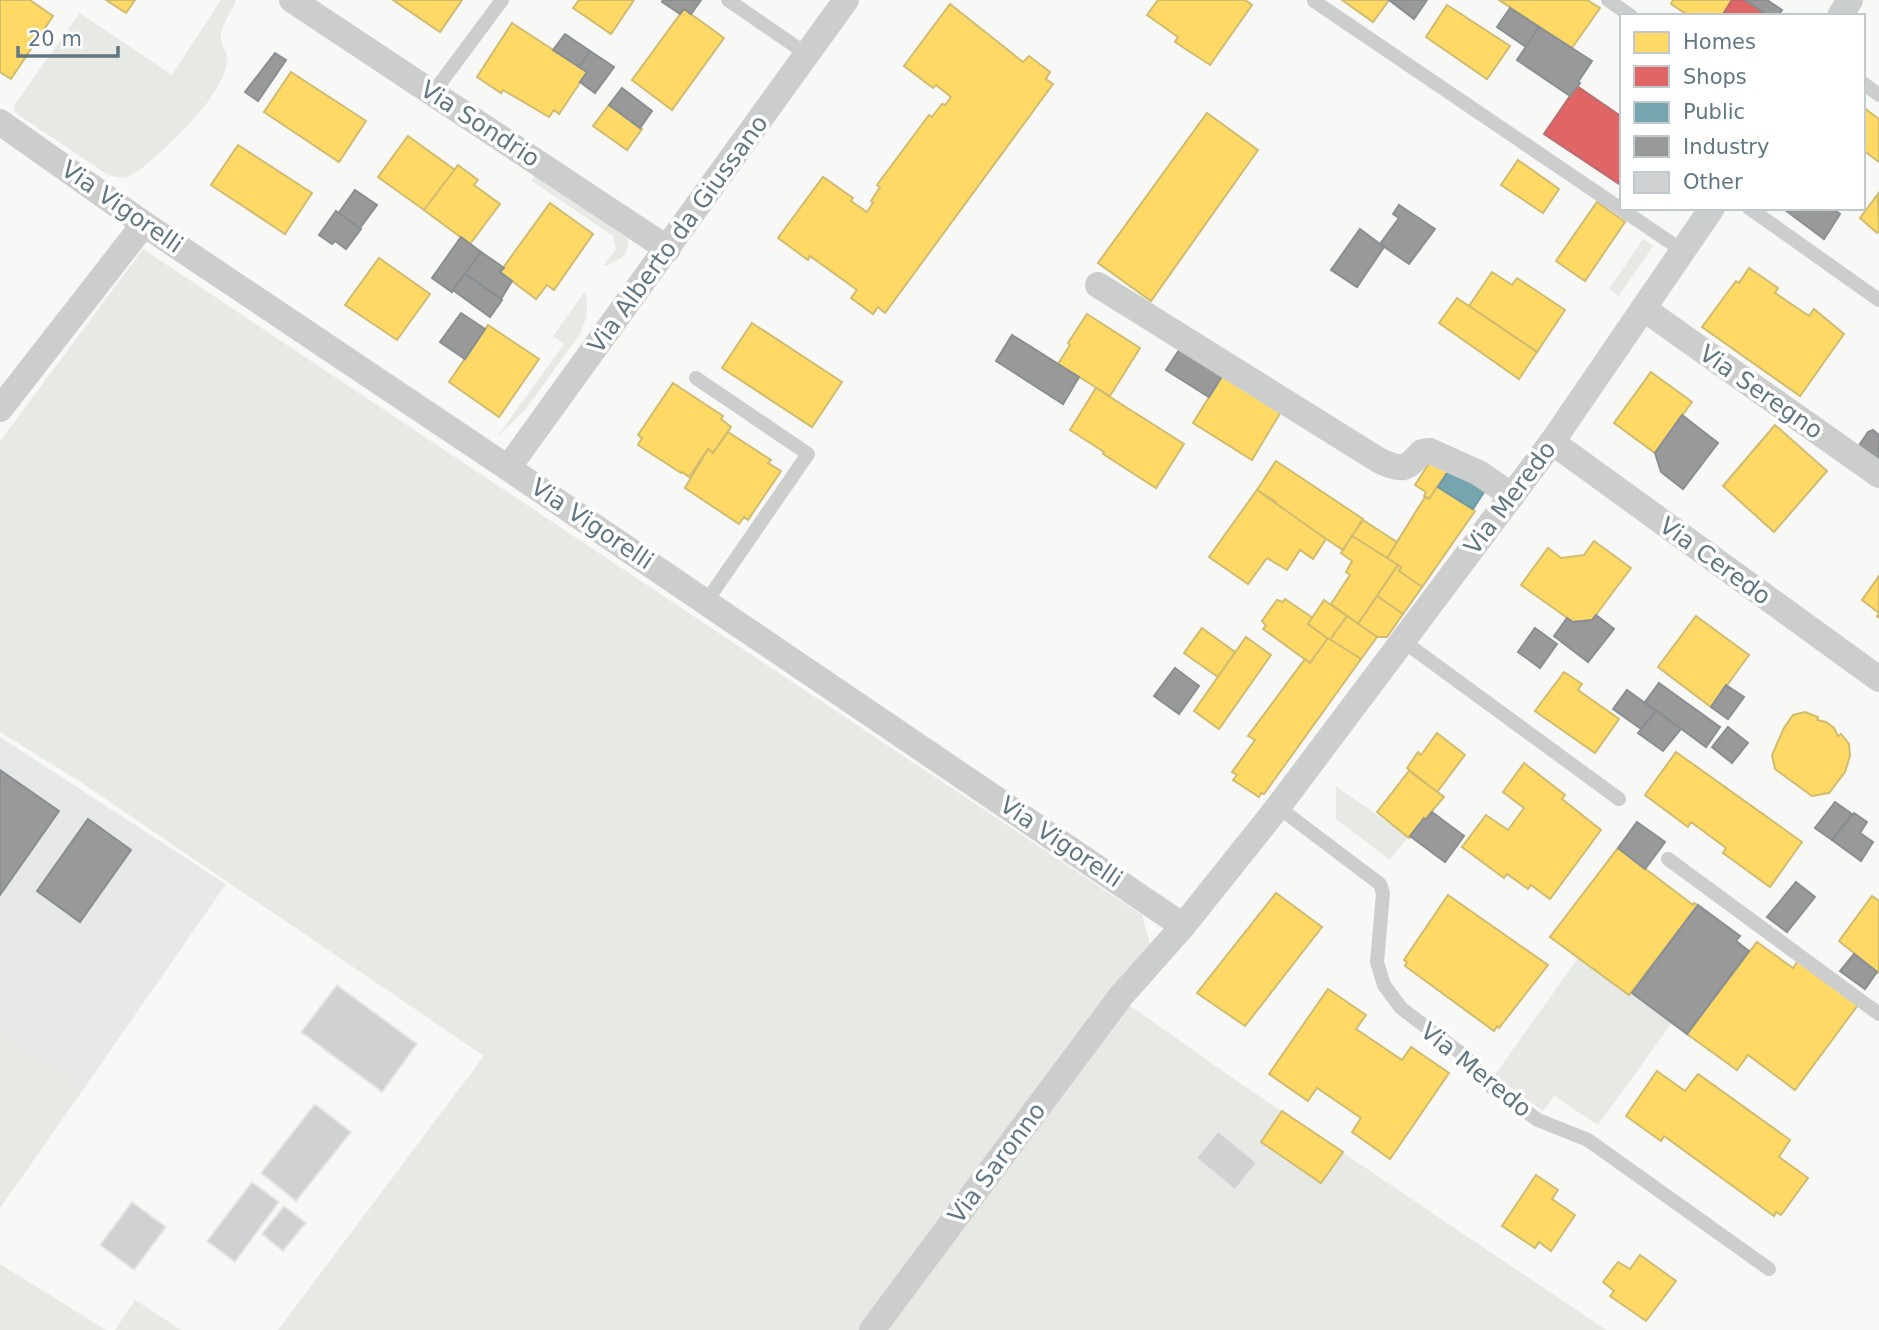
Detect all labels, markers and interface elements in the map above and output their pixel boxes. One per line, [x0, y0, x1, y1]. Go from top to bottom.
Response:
scale bar [18, 14, 117, 58]
legend [1620, 14, 1865, 210]
text: 20 m [28, 27, 82, 51]
text: Homes [1683, 30, 1756, 54]
text: Shops [1683, 65, 1747, 89]
street label: Via Sondrio [415, 75, 545, 173]
text: Public [1683, 100, 1745, 124]
street label: Via Alberto da Giussano [582, 110, 774, 358]
text: Industry [1683, 135, 1769, 159]
street label: Via Vigorelli [56, 155, 188, 259]
text: Other [1683, 170, 1743, 194]
street label: Via Seregno [1694, 339, 1828, 445]
street label: Via Meredo [1458, 436, 1562, 560]
street label: Via Vigorelli [526, 473, 658, 575]
street label: Via Ceredo [1654, 511, 1776, 611]
street label: Via Vigorelli [995, 791, 1127, 893]
street label: Via Meredo [1415, 1017, 1537, 1123]
street label: Via Saronno [942, 1097, 1052, 1229]

